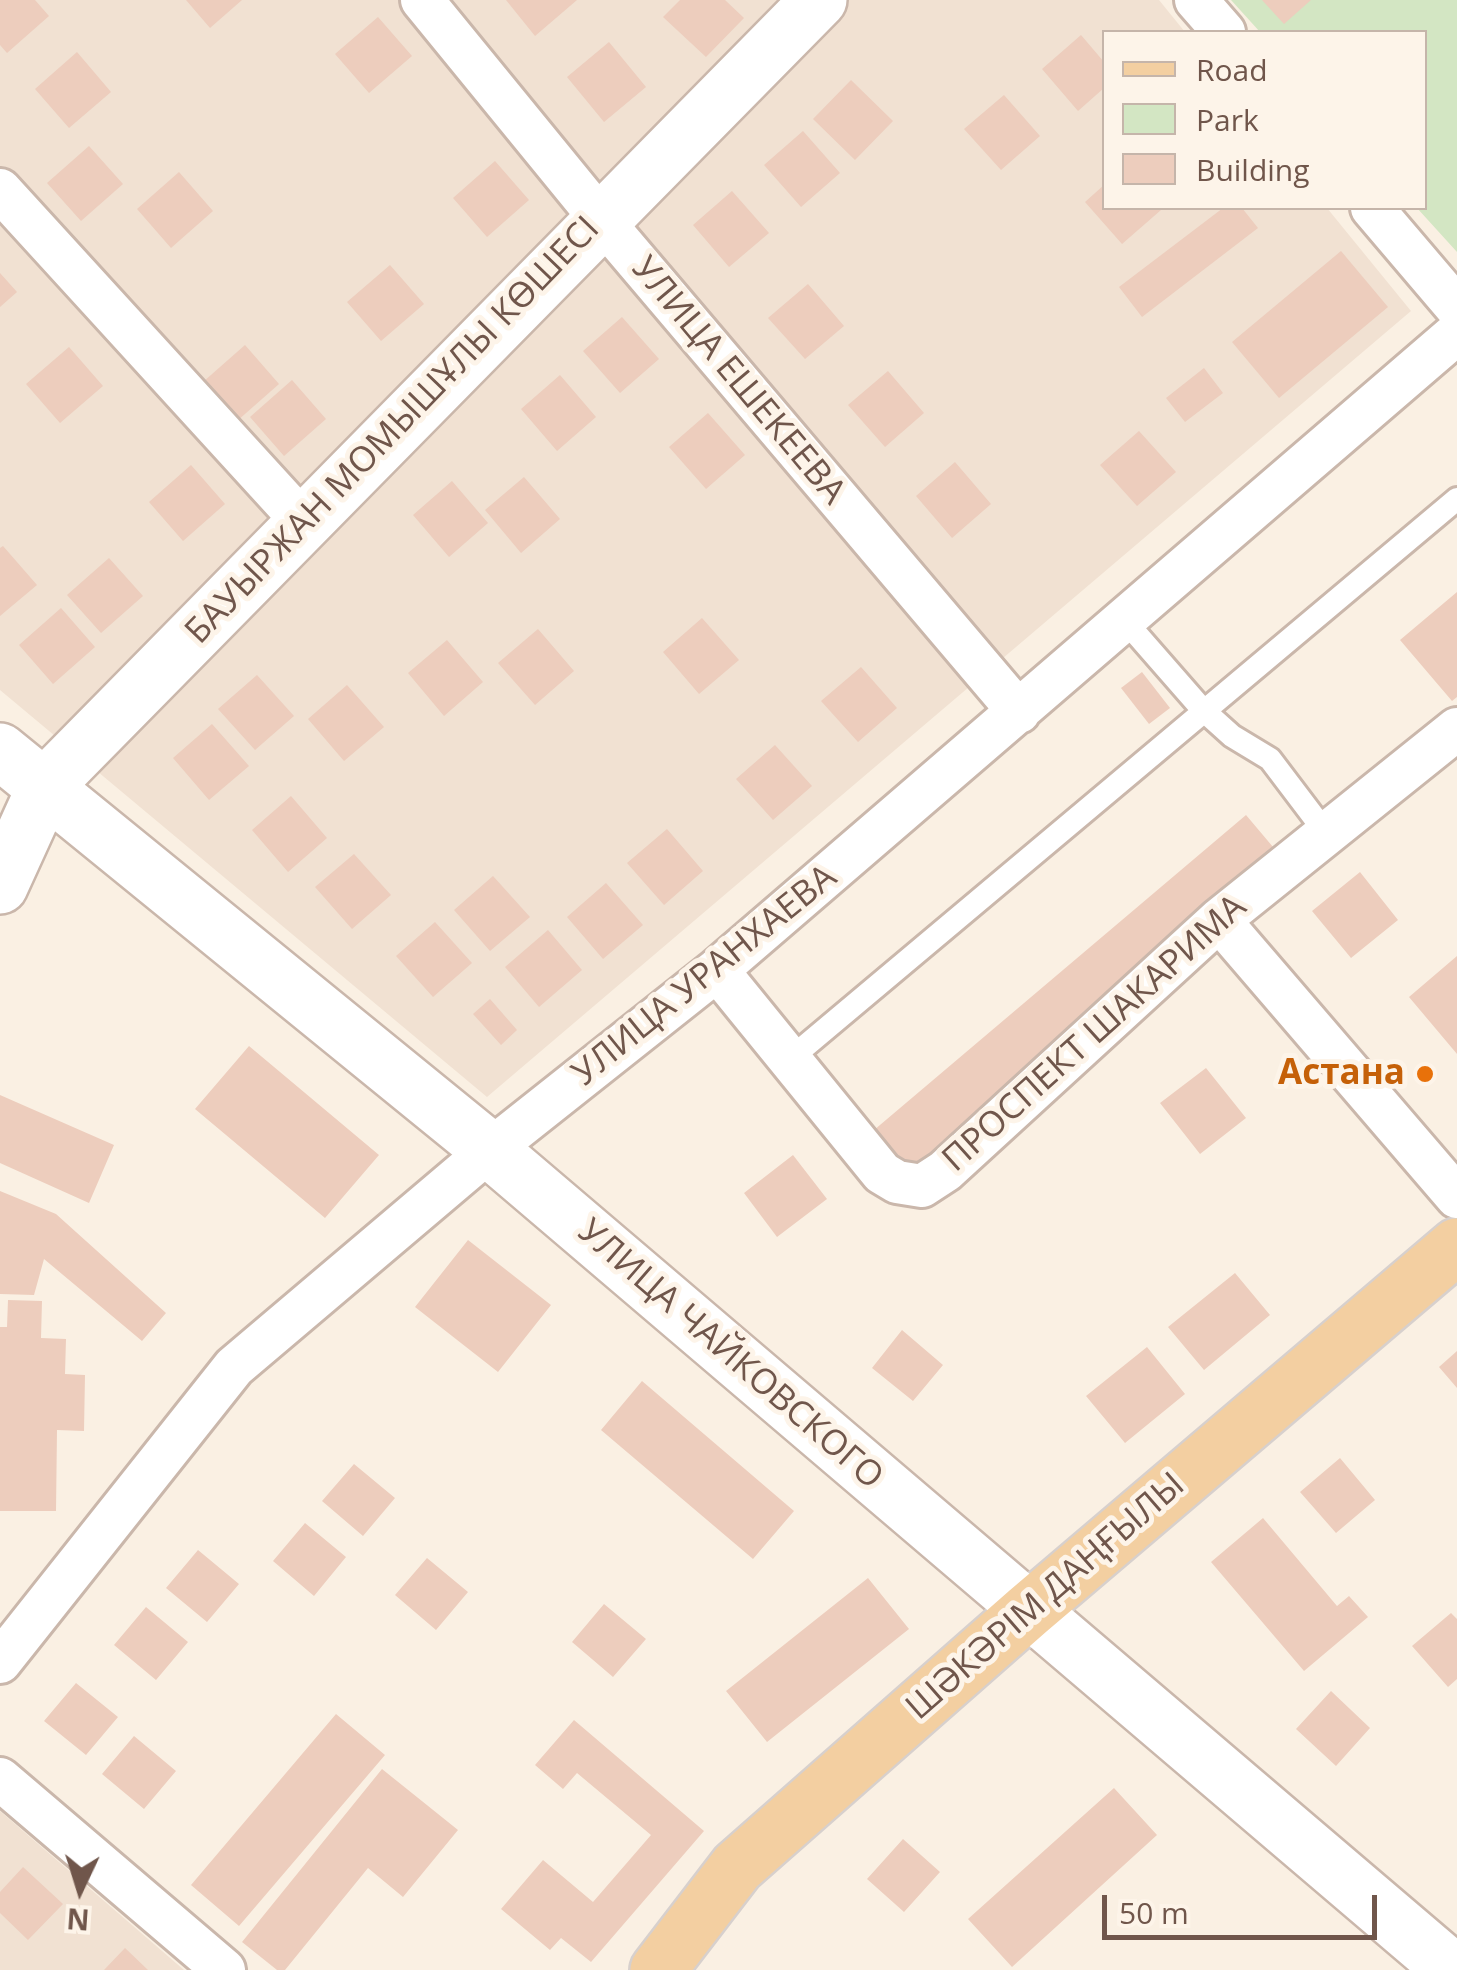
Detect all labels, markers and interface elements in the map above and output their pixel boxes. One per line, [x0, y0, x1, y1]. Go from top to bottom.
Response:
legend [1102, 30, 1427, 210]
text: Road [1196, 49, 1268, 90]
text: Park [1196, 99, 1259, 140]
text: Building [1196, 149, 1310, 190]
street label: БАУЫРЖАН МОМЫШҰЛЫ КӨШЕСІ [177, 209, 609, 653]
street label: УЛИЦА ЕШЕКЕЕВА [622, 249, 854, 513]
street label: УЛИЦА УРАНХАЕВА [565, 857, 845, 1095]
street label: ПРОСПЕКТ ШАКАРИМА [935, 887, 1255, 1181]
place label: Астана [1278, 1053, 1405, 1095]
marker: Астана [1414, 1063, 1436, 1085]
street label: УЛИЦА ЧАЙКОВСКОГО [569, 1211, 891, 1499]
street label: ШӘКӘРІМ ДАҢҒЫЛЫ [898, 1465, 1194, 1729]
north arrow [30, 1840, 130, 1940]
scale bar [1107, 1875, 1382, 1937]
text: 50 m [1119, 1892, 1189, 1933]
text: N [65, 1900, 91, 1940]

